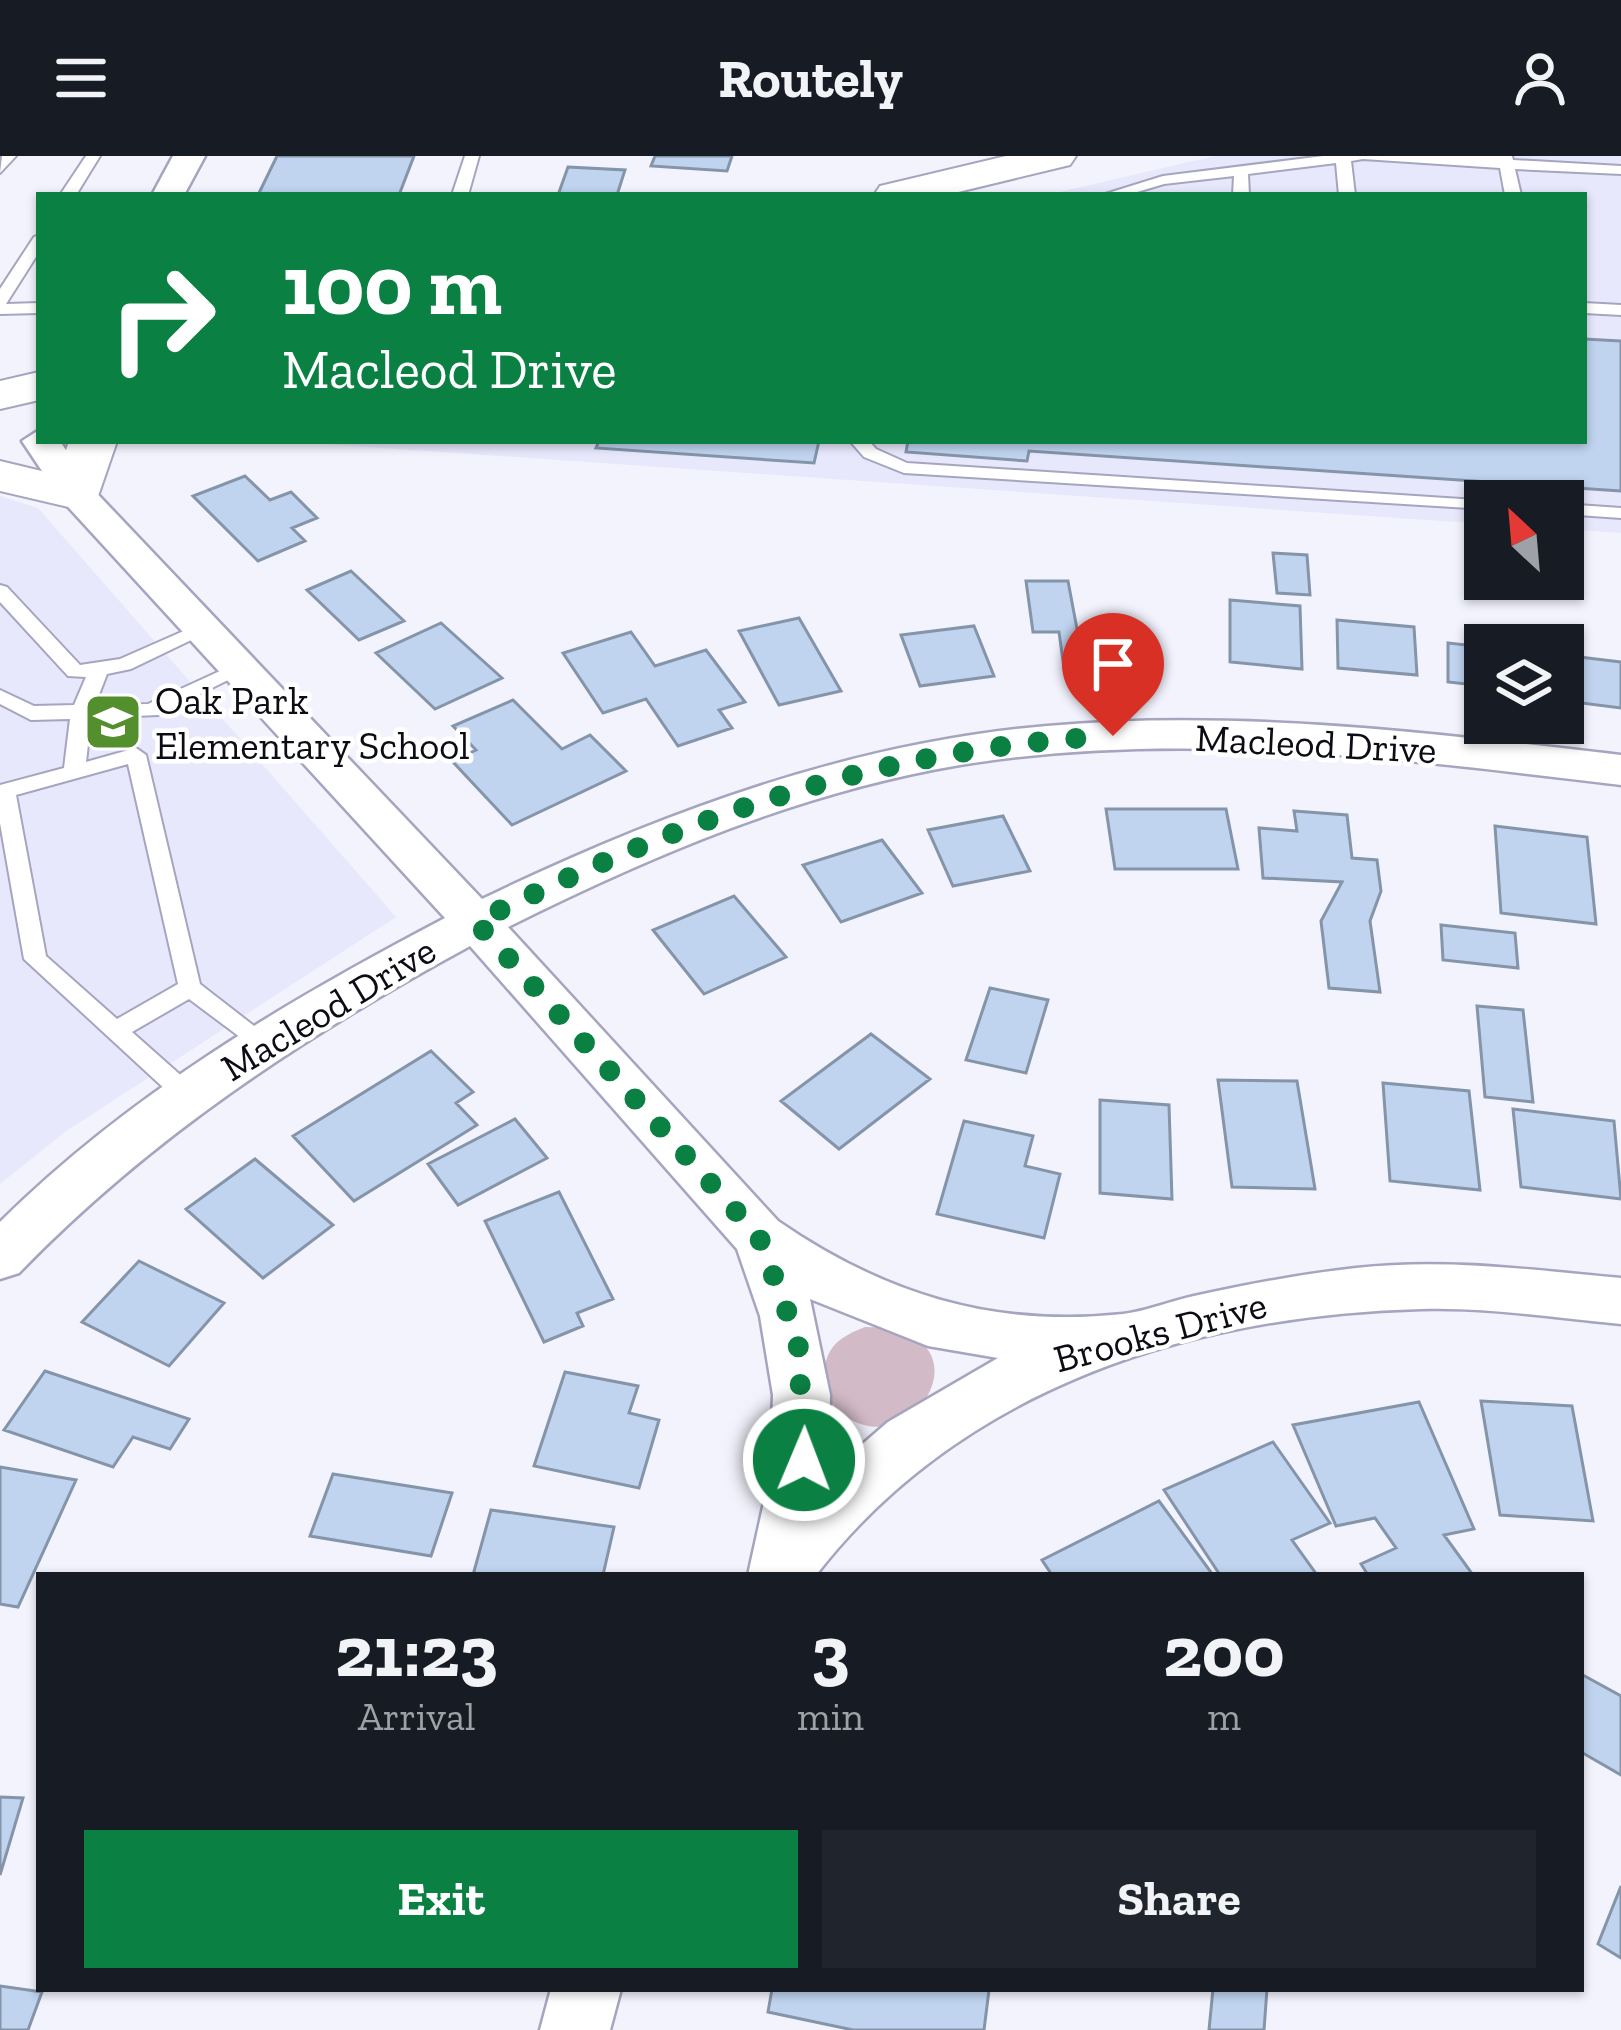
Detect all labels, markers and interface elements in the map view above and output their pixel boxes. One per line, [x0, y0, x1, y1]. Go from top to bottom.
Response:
icon: menu [48, 45, 114, 111]
icon: person [1507, 45, 1573, 111]
text: Routely [718, 46, 903, 111]
text: 100 m [282, 235, 502, 336]
icon: right [84, 240, 240, 396]
text: Macleod Drive [282, 337, 617, 402]
north arrow [1464, 480, 1584, 600]
map controls [1464, 480, 1584, 744]
pin [1062, 613, 1164, 736]
button: layers [1464, 624, 1584, 744]
icon: arrive [1080, 631, 1146, 697]
place label: Oak Park Elementary School [155, 677, 470, 769]
school or university icon: Oak Park Elementary School [82, 691, 144, 753]
street label: Macleod Drive [1194, 714, 1438, 773]
street label: Macleod Drive [213, 926, 444, 1091]
street label: Brooks Drive [1049, 1281, 1271, 1382]
position arrow [741, 1397, 867, 1523]
text: 21:23 [335, 1608, 498, 1694]
text: 3 [811, 1608, 850, 1694]
text: 200 [1163, 1608, 1285, 1694]
text: Arrival [358, 1693, 475, 1740]
text: min [797, 1693, 864, 1740]
text: m [1207, 1693, 1241, 1740]
button: Exit [84, 1830, 798, 1968]
button: Share [822, 1830, 1536, 1968]

